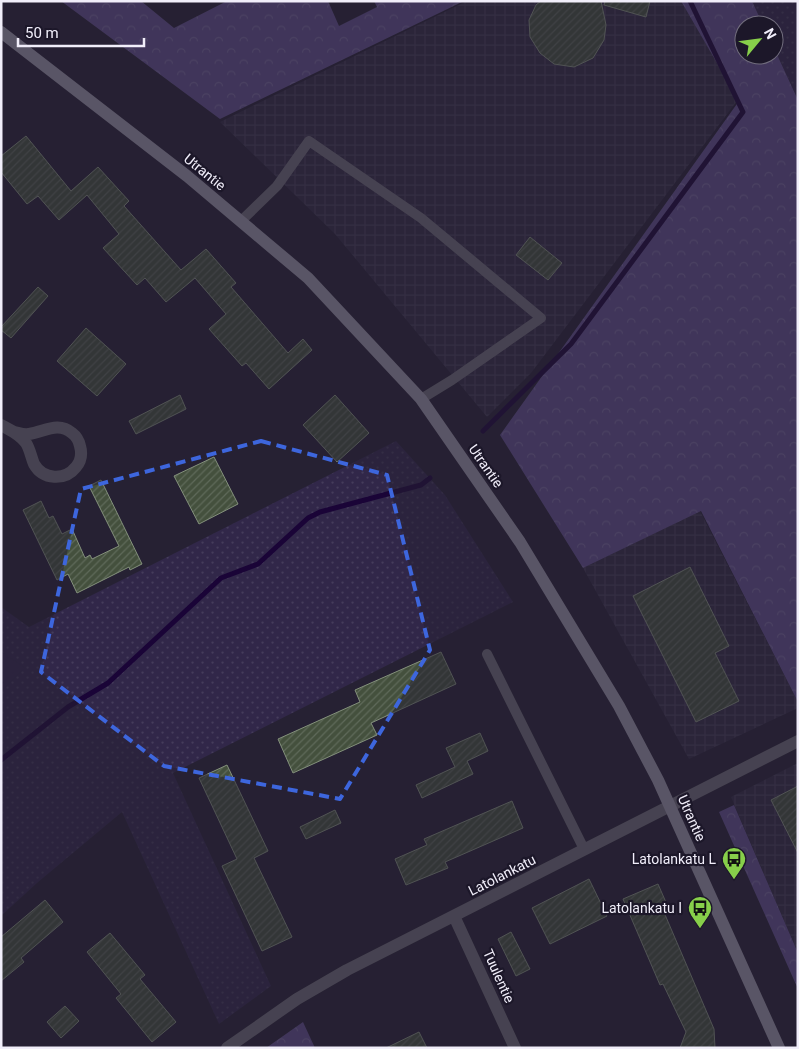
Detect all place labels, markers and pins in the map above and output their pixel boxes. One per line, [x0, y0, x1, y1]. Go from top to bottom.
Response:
bus stop icon: Latolankatu L [721, 846, 747, 880]
place label: Latolankatu L [632, 851, 716, 867]
bus stop icon: Latolankatu I [687, 895, 713, 929]
place label: Latolankatu I [601, 900, 682, 916]

